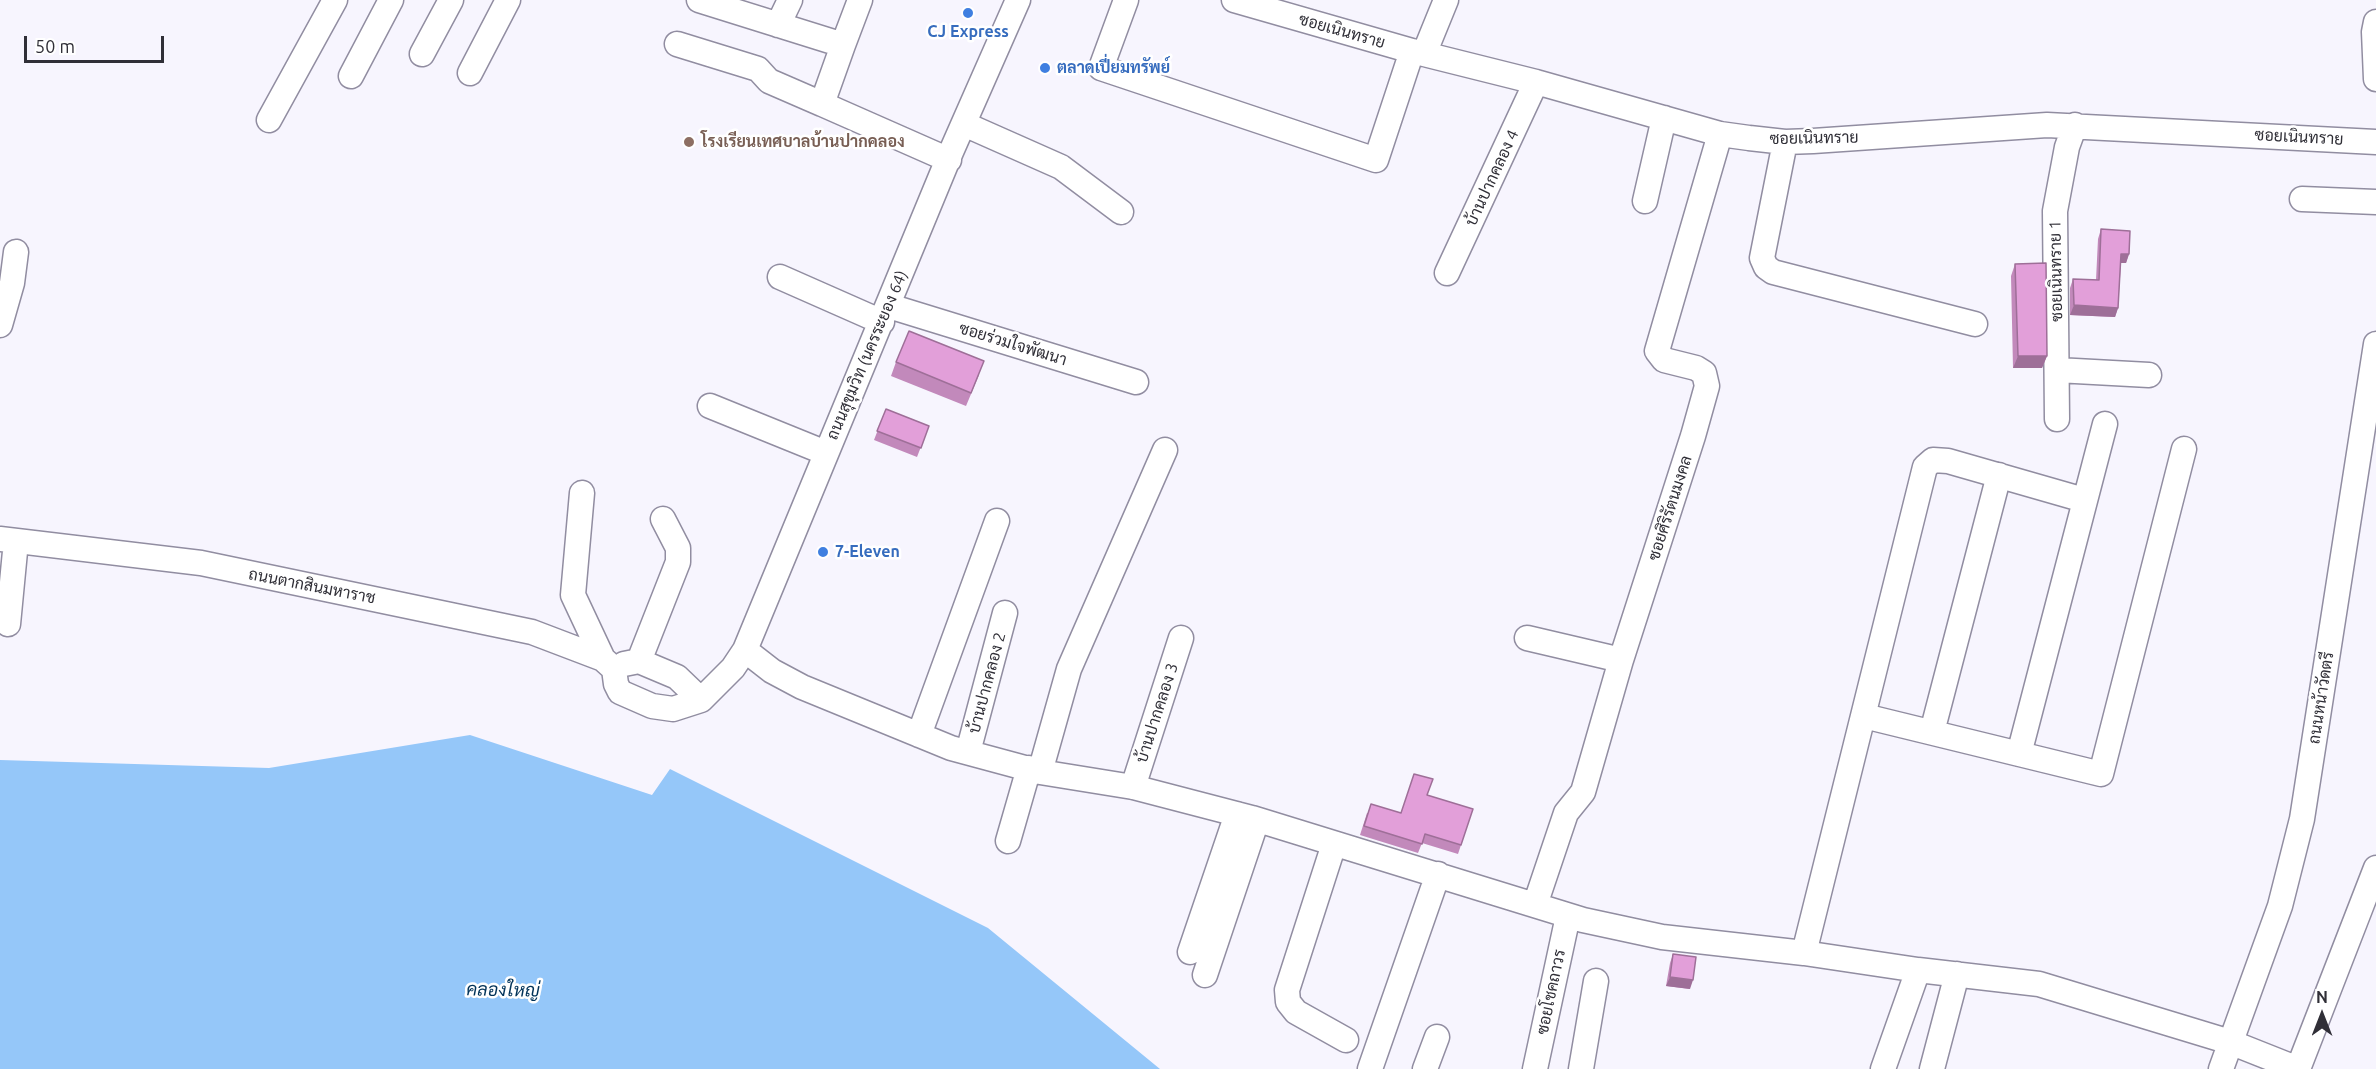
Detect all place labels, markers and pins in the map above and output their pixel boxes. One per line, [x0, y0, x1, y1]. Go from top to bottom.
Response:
marker: CJ Express [961, 6, 975, 20]
place label: CJ Express [927, 22, 1009, 42]
place label: ตลาดเปี่ยมทรัพย์ [1057, 58, 1170, 78]
marker: ตลาดเปี่ยมทรัพย์ [1038, 61, 1052, 75]
place label: โรงเรียนเทศบาลบ้านปากคลอง [701, 132, 905, 152]
marker: โรงเรียนเทศบาลบ้านปากคลอง [682, 135, 696, 149]
place label: 7-Eleven [835, 542, 900, 562]
marker: 7-Eleven [816, 545, 830, 559]

